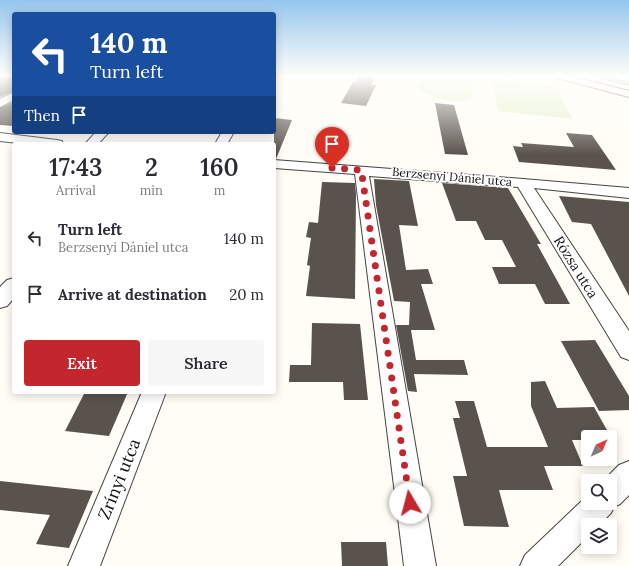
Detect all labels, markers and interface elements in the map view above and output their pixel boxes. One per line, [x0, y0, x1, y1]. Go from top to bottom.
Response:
text: 140 m [90, 25, 168, 61]
icon: left [24, 28, 76, 80]
text: Turn left [90, 60, 163, 83]
icon: arrive [68, 104, 90, 126]
text: Then [24, 106, 60, 125]
pin [315, 127, 349, 168]
icon: arrive [321, 133, 343, 155]
text: 17:43 [49, 152, 102, 183]
text: 2 [145, 152, 158, 183]
text: 160 [200, 152, 239, 183]
street label: Berzsenyi Dániel utca [391, 164, 513, 189]
text: Arrival [56, 182, 96, 199]
text: min [140, 182, 163, 199]
text: m [214, 182, 225, 199]
text: Turn left [58, 220, 122, 239]
icon: left [24, 227, 46, 249]
text: 140 m [224, 229, 264, 248]
street label: Rózsa utca [550, 233, 602, 301]
text: Berzsenyi Dániel utca [58, 239, 188, 256]
icon: arrive [24, 283, 46, 305]
text: Arrive at destination [58, 285, 207, 304]
text: 20 m [229, 285, 264, 304]
button: Exit [24, 340, 140, 386]
button: Share [148, 340, 264, 386]
north arrow [581, 430, 617, 466]
map controls [581, 430, 617, 554]
street label: Zrínyi utca [93, 435, 145, 523]
button: search [581, 474, 617, 510]
position arrow [389, 482, 431, 524]
button: layers [581, 518, 617, 554]

